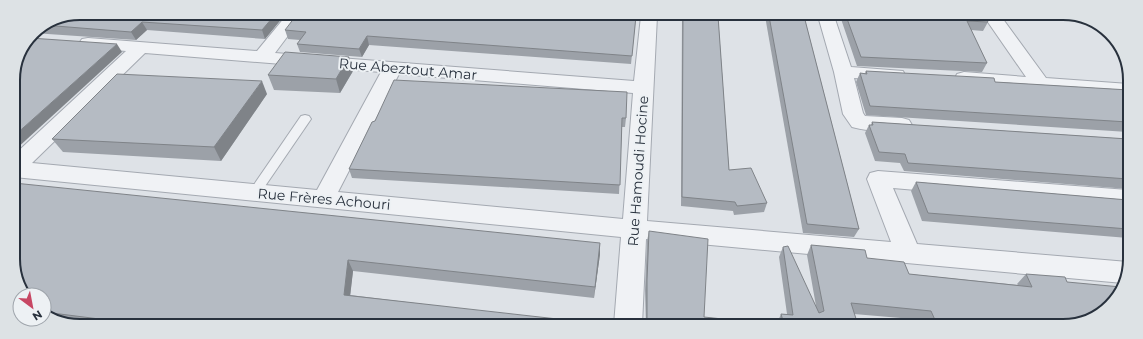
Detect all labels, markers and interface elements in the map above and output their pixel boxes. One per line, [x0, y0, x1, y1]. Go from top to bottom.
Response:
street label: Rue Abeztout Amar [338, 54, 478, 84]
street label: Rue Hamoudi Hocine [624, 95, 652, 247]
street label: Rue Frères Achouri [257, 184, 391, 214]
north arrow [12, 287, 52, 327]
text: N [30, 307, 45, 324]

